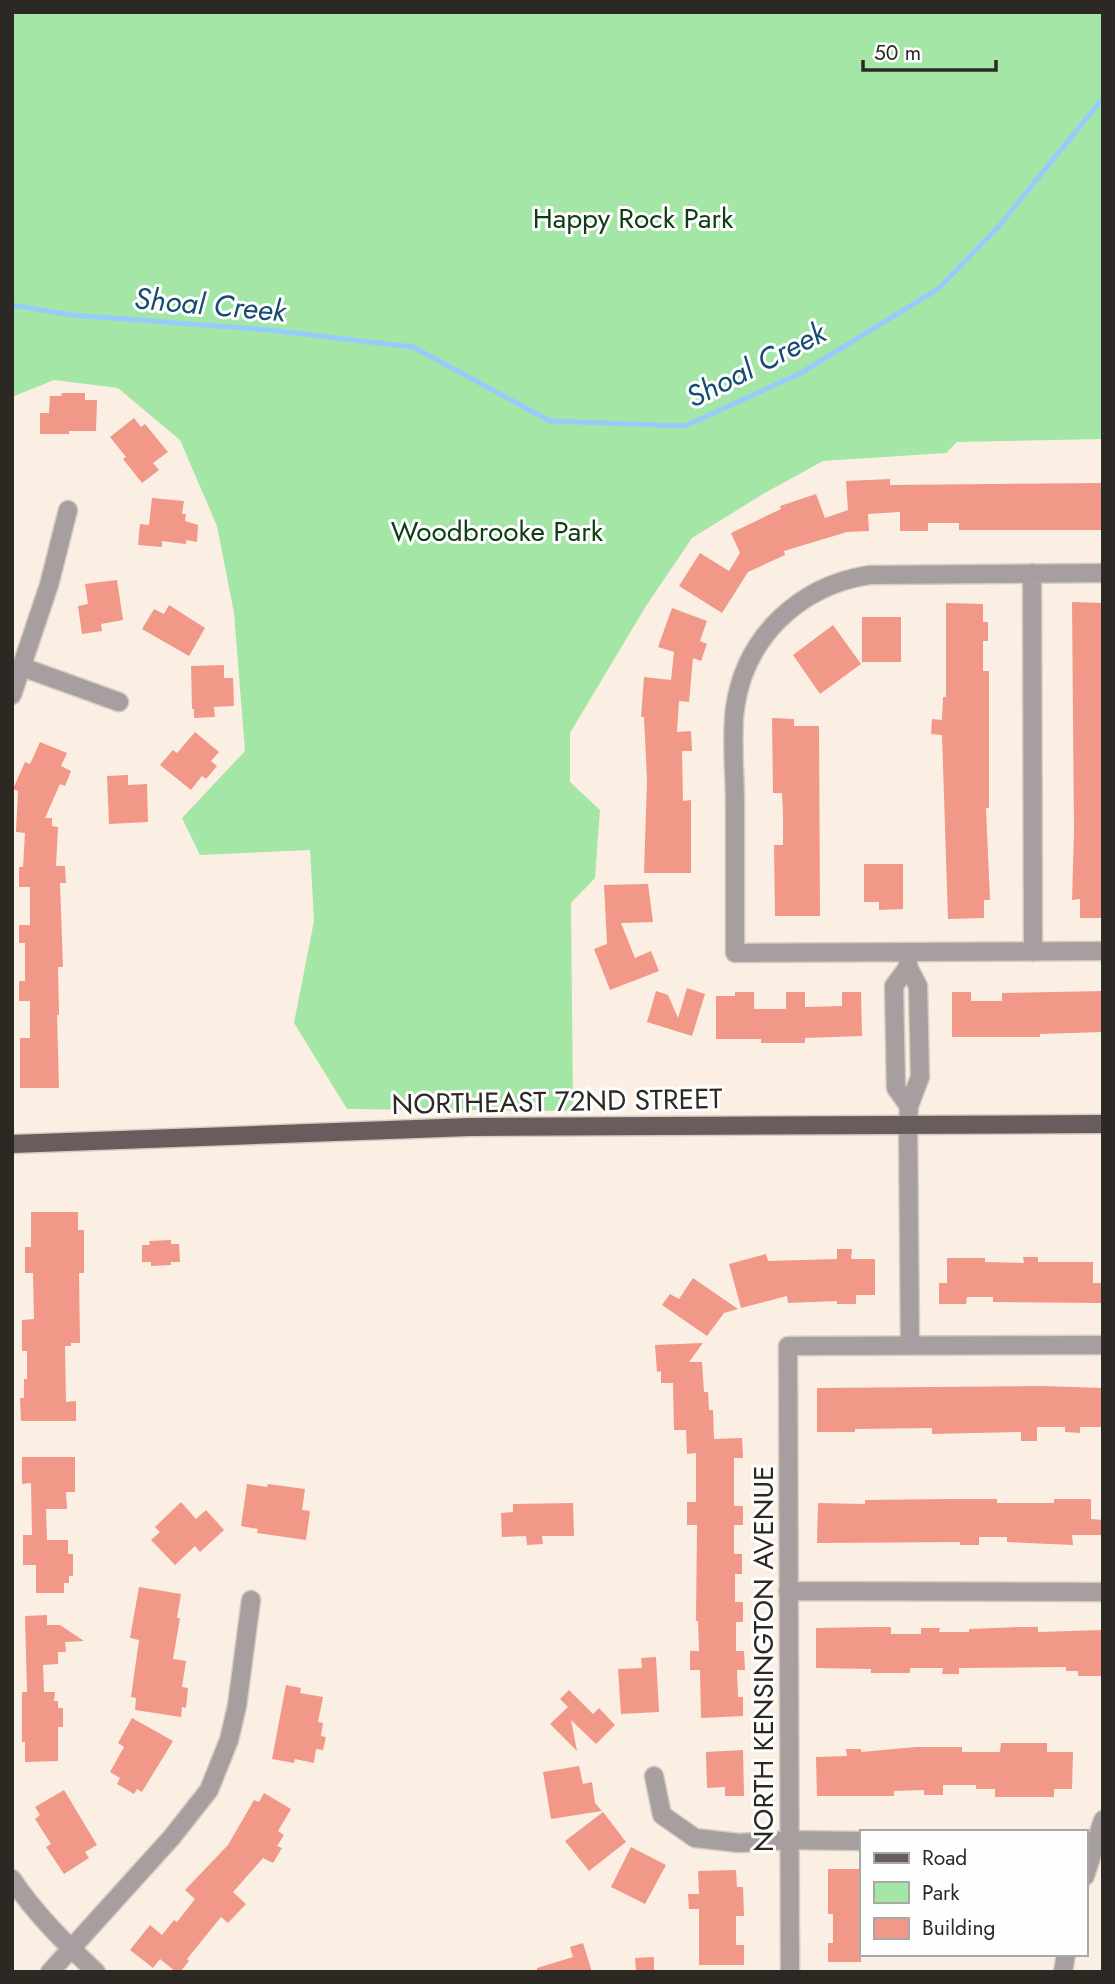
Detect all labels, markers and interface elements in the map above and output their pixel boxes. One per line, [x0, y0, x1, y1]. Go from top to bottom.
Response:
scale bar [863, 28, 996, 72]
text: 50 m [874, 38, 921, 68]
park label: Happy Rock Park [533, 198, 734, 239]
water label: Shoal Creek [133, 276, 289, 333]
water label: Shoal Creek [678, 310, 834, 418]
park label: Woodbrooke Park [391, 511, 604, 552]
street label: NORTHEAST 72ND STREET [391, 1078, 723, 1125]
street label: NORTH KENSINGTON AVENUE [743, 1466, 784, 1852]
legend [860, 1830, 1087, 1956]
text: Road [922, 1843, 967, 1873]
text: Park [922, 1878, 960, 1908]
text: Building [922, 1913, 995, 1943]

